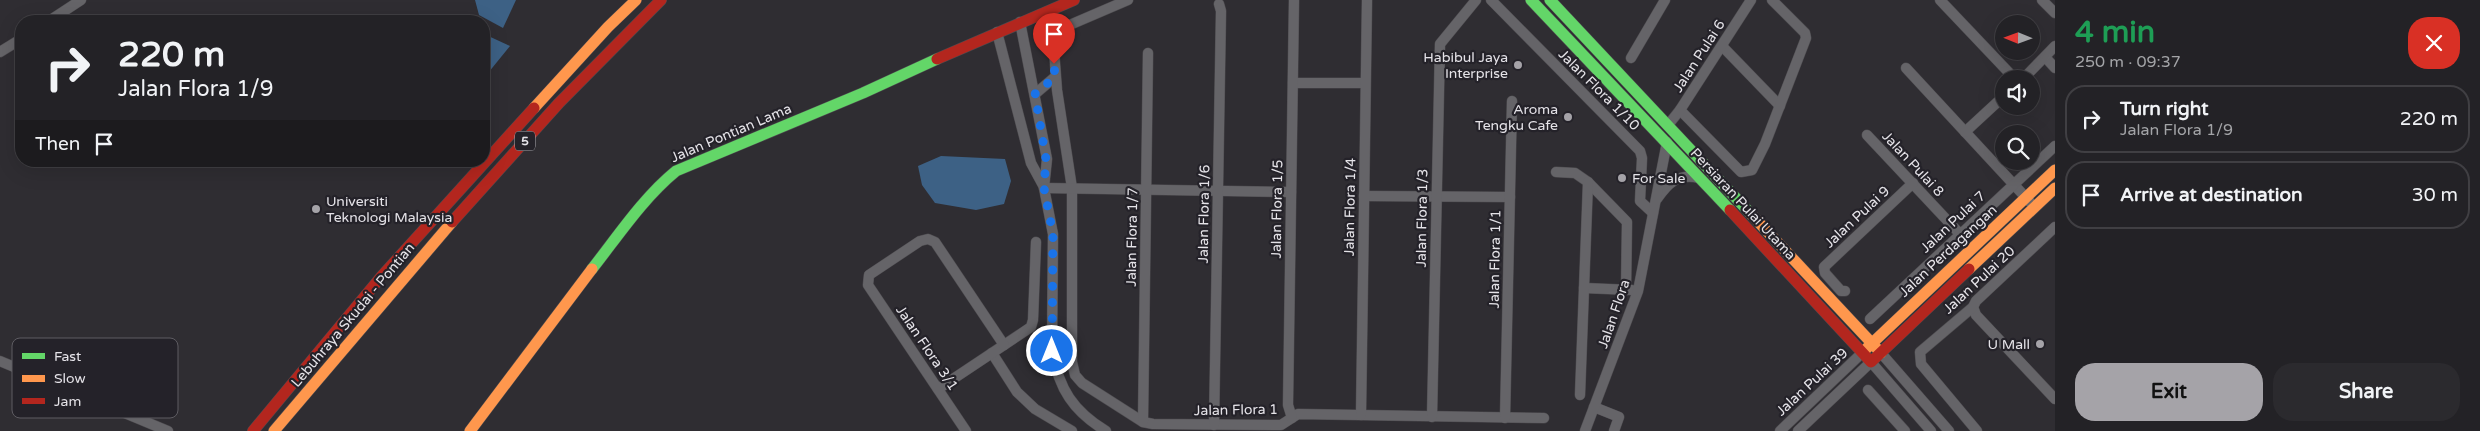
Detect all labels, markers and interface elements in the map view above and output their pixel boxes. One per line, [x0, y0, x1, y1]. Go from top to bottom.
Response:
pin [1033, 13, 1075, 64]
text: 4 min [2075, 14, 2155, 51]
north arrow [1995, 15, 2040, 60]
map controls [1995, 15, 2040, 170]
street label: Jalan Pulai 6 [1669, 16, 1729, 95]
button: close [2408, 17, 2460, 69]
icon: arrive [1040, 20, 1068, 48]
text: 220 m [118, 34, 225, 76]
icon: right [35, 35, 100, 100]
street label: Jalan Flora 1/10 [1555, 46, 1643, 134]
place label: Habibul Jaya Interprise [1423, 49, 1508, 82]
text: 250 m · 09:37 [2075, 52, 2181, 72]
marker: Habibul Jaya Interprise [1512, 59, 1524, 71]
button: sound [1995, 70, 2040, 115]
text: Jalan Flora 1/9 [118, 76, 274, 102]
text: Turn right [2120, 98, 2208, 120]
street label: Jalan Pontian Lama [668, 100, 794, 166]
place label: Aroma Tengku Cafe [1475, 101, 1558, 134]
icon: right [2077, 105, 2105, 133]
text: 220 m [2400, 108, 2458, 130]
marker: Aroma Tengku Cafe [1562, 111, 1574, 123]
text: Jalan Flora 1/9 [2120, 120, 2233, 140]
button: search [1995, 125, 2040, 170]
street label: Jalan Pulai 8 [1878, 128, 1948, 200]
icon: arrive [90, 130, 118, 158]
road number: 5 [515, 132, 535, 150]
text: Then [35, 133, 80, 155]
street label: Persiaran Pulai Utama [1687, 145, 1799, 263]
street label: Jalan Flora 1/4 [1341, 158, 1359, 256]
street label: Jalan Flora 1/5 [1268, 159, 1286, 259]
street label: Jalan Flora 1/6 [1195, 164, 1213, 264]
street label: Jalan Flora 1/3 [1413, 168, 1431, 268]
place label: For Sale [1632, 170, 1685, 187]
marker: For Sale [1616, 172, 1628, 184]
icon: arrive [2077, 181, 2105, 209]
street label: Jalan Pulai 9 [1821, 182, 1893, 252]
text: Arrive at destination [2120, 184, 2303, 206]
text: 30 m [2412, 184, 2458, 206]
street label: Jalan Flora 1/7 [1123, 187, 1141, 287]
street label: Jalan Pulai 7 [1917, 187, 1989, 257]
place label: Universiti Teknologi Malaysia [326, 193, 452, 226]
street label: Jalan Perdagangan [1896, 201, 2000, 301]
marker: Universiti Teknologi Malaysia [310, 203, 322, 215]
street label: Jalan Flora 1/1 [1486, 209, 1504, 309]
street label: Lebuhraya Skudai - Pontian [288, 239, 418, 391]
street label: Jalan Pulai 20 [1940, 242, 2019, 318]
street label: Jalan Flora [1594, 277, 1634, 351]
street label: Jalan Flora 3/1 [892, 302, 962, 394]
position arrow [1025, 324, 1077, 376]
place label: U Mall [1987, 336, 2030, 353]
legend [12, 338, 178, 418]
marker: U Mall [2034, 338, 2046, 350]
street label: Jalan Pulai 39 [1773, 344, 1851, 420]
text: Fast [54, 348, 82, 365]
button: Exit [2075, 363, 2263, 421]
button: Share [2273, 363, 2460, 421]
text: Slow [54, 370, 86, 387]
text: Jam [54, 393, 81, 410]
street label: Jalan Flora 1 [1194, 401, 1278, 419]

